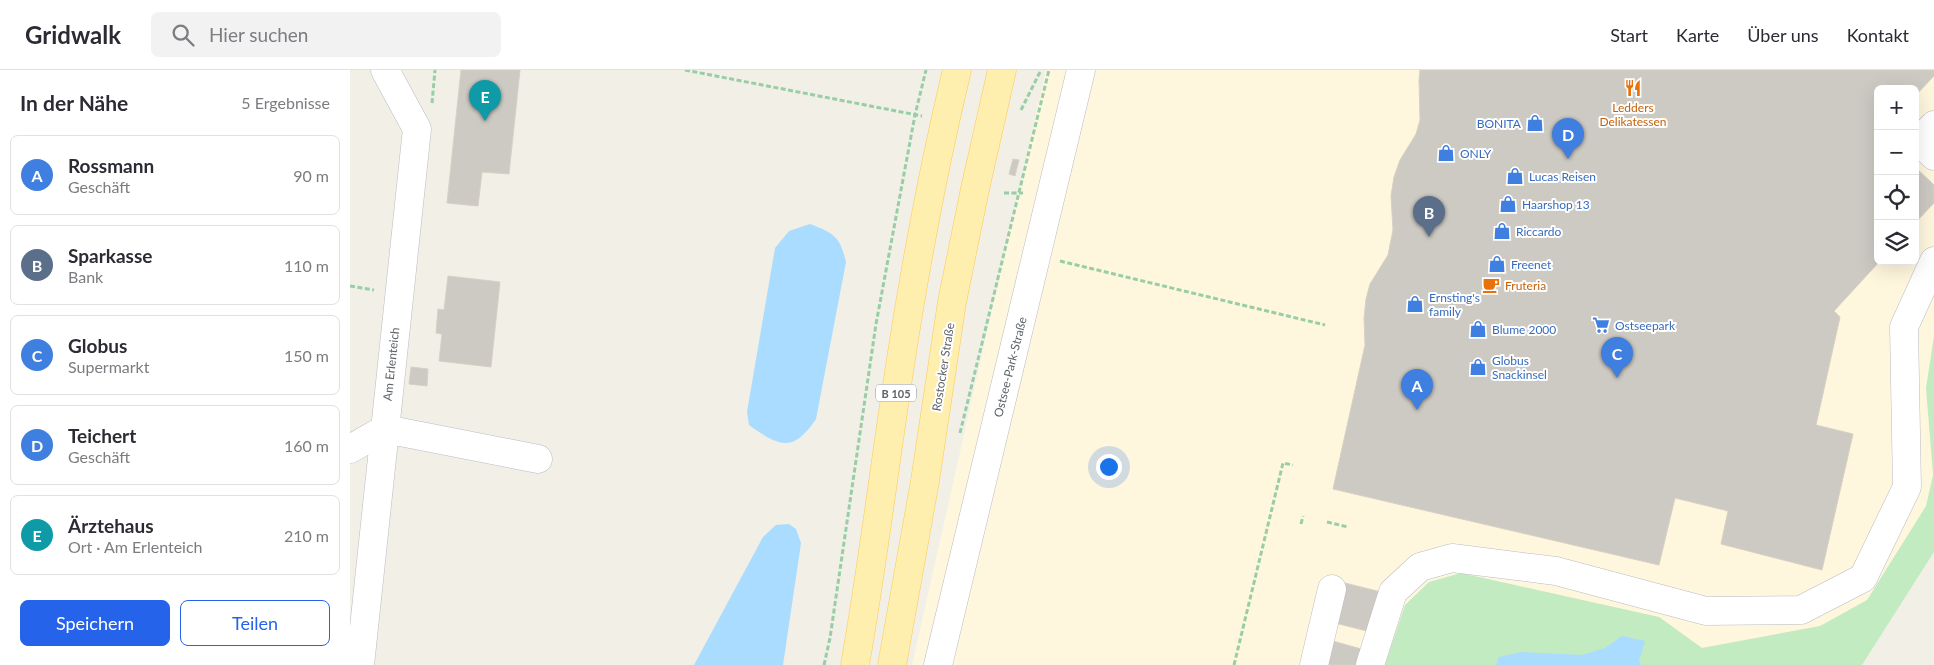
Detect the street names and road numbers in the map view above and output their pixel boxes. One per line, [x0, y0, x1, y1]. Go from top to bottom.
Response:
street label: Ostsee-Park-Straße [990, 315, 1030, 419]
street label: Rostocker Straße [929, 322, 957, 412]
street label: Am Erlenteich [380, 326, 402, 402]
road number: B 105 [876, 384, 916, 402]

